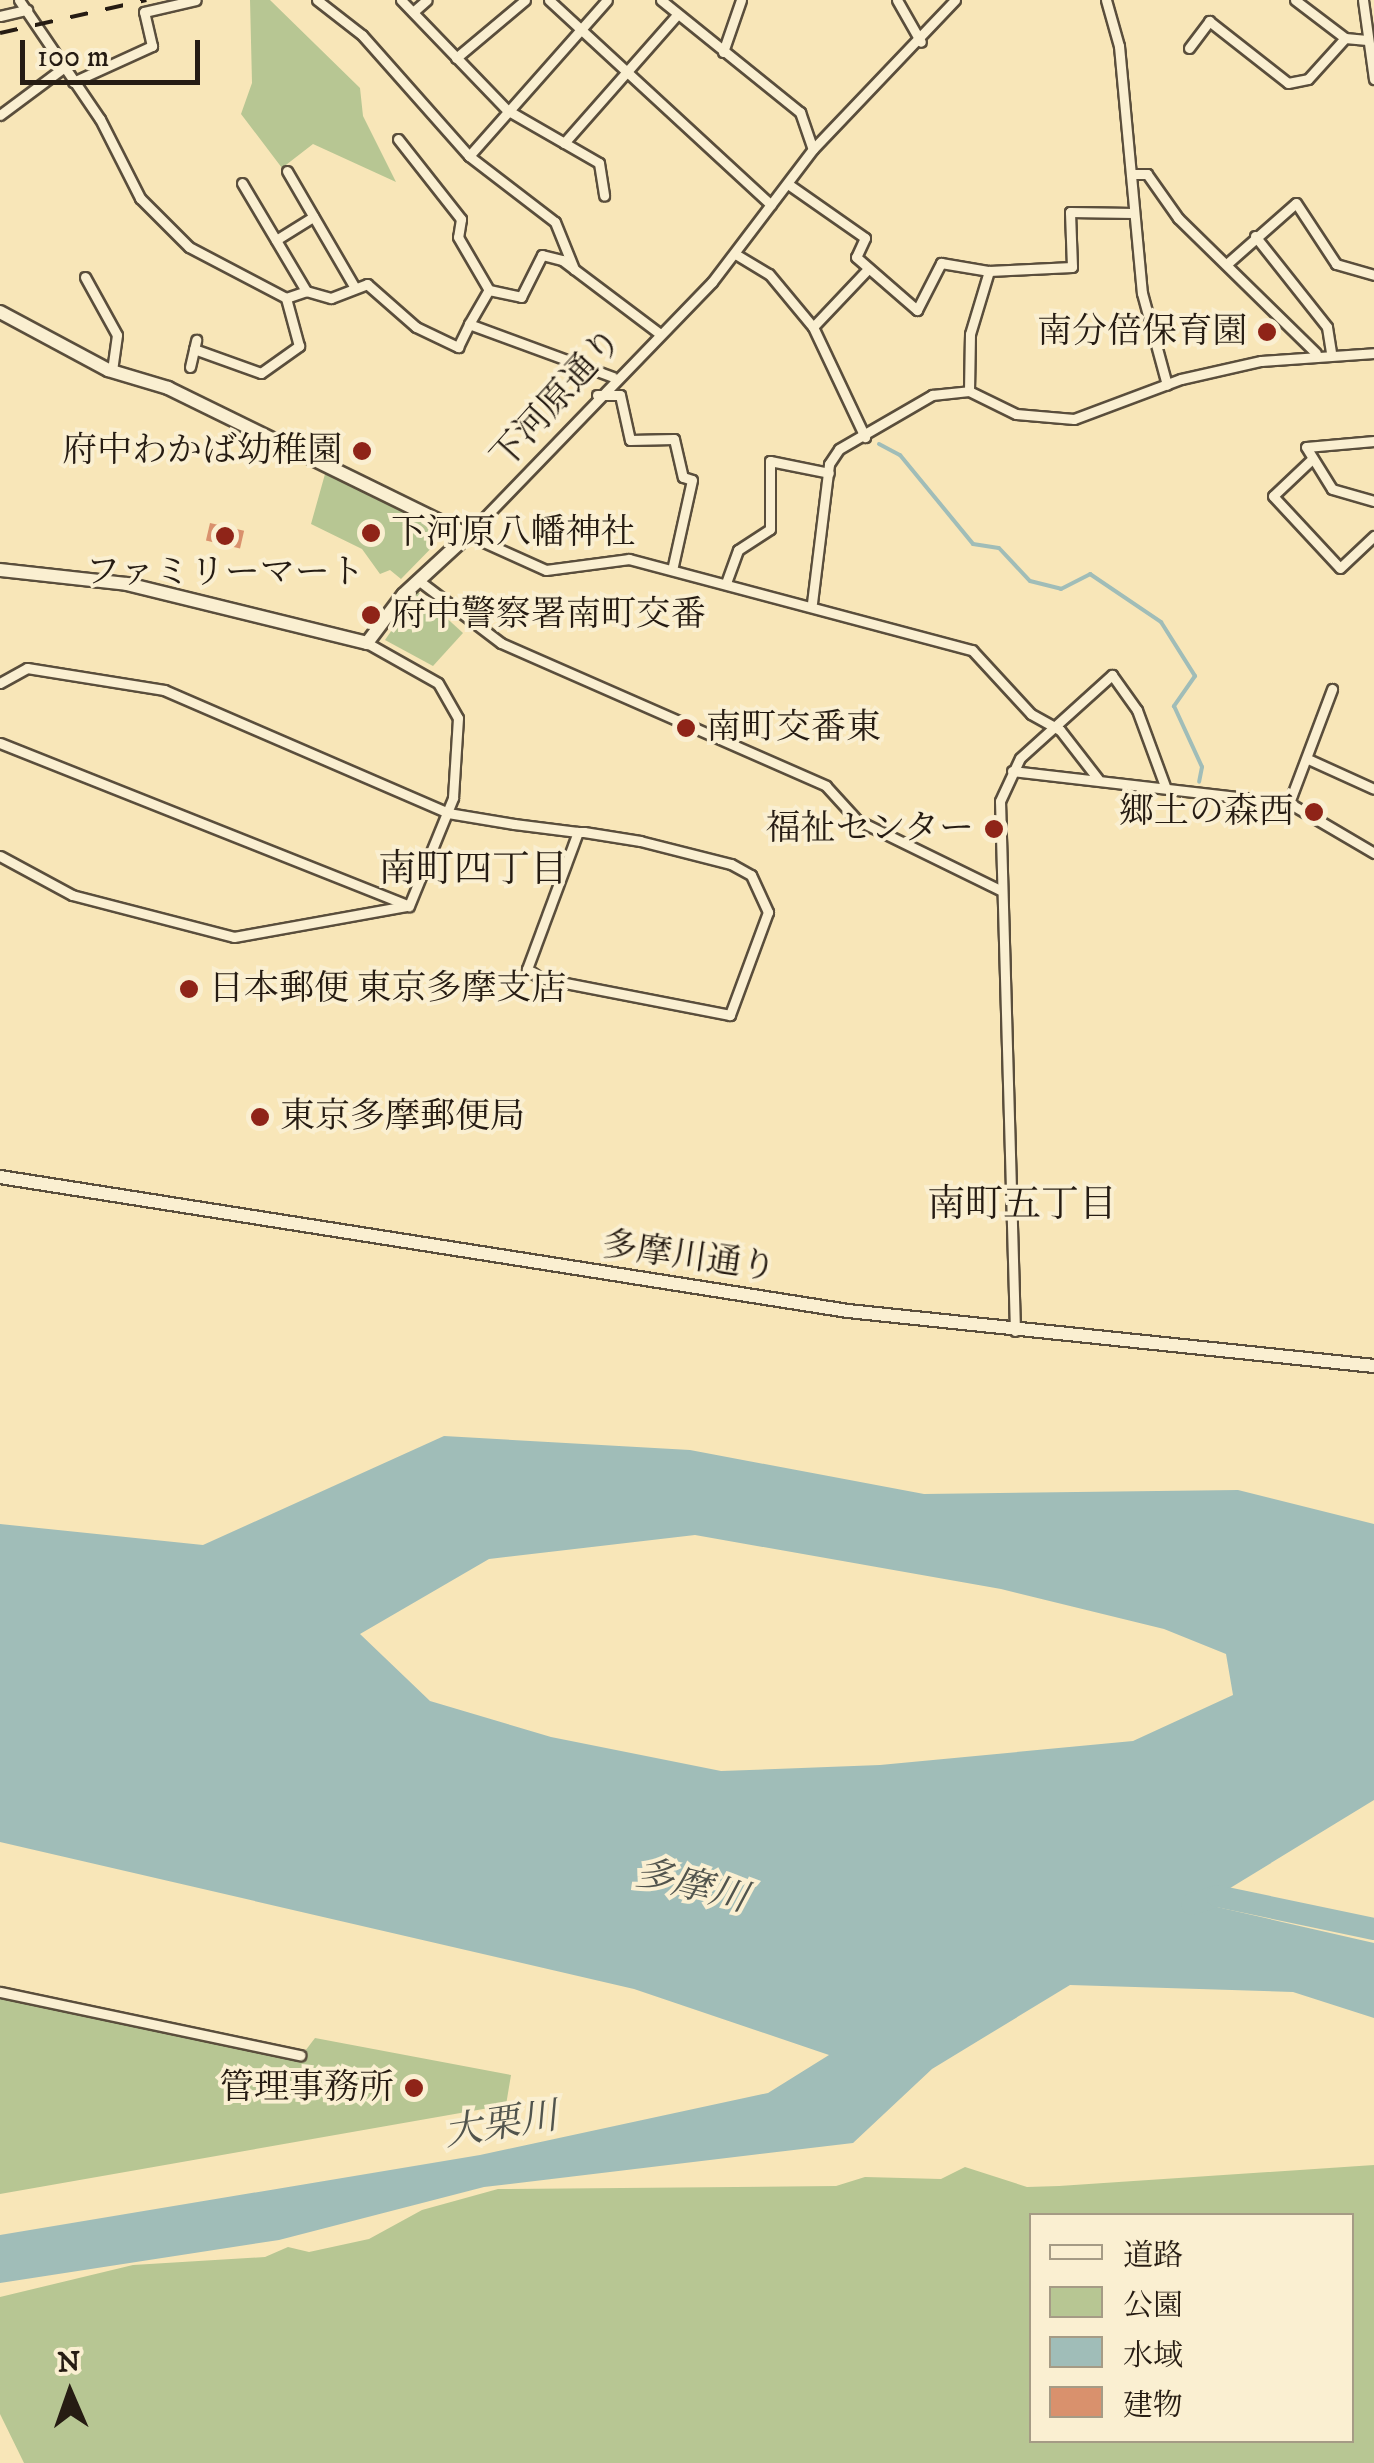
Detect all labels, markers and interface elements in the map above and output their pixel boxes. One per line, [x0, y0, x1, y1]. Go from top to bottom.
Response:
scale bar [25, 20, 205, 82]
text: 100 m [37, 39, 109, 76]
place label: 南分倍保育園 [1037, 311, 1247, 353]
street label: 下河原通り [483, 320, 631, 478]
marker: 南分倍保育園 [1256, 321, 1278, 343]
place label: 府中わかば幼稚園 [62, 430, 342, 472]
marker: 府中わかば幼稚園 [351, 440, 373, 462]
place label: 下河原八幡神社 [391, 512, 636, 554]
marker: 下河原八幡神社 [360, 522, 382, 544]
marker: ファミリーマート [214, 525, 236, 547]
place label: ファミリーマート [85, 552, 365, 594]
place label: 府中警察署南町交番 [391, 594, 706, 636]
marker: 府中警察署南町交番 [360, 604, 382, 626]
place label: 南町交番東 [706, 707, 881, 749]
marker: 南町交番東 [675, 717, 697, 739]
place label: 郷土の森西 [1119, 791, 1294, 833]
marker: 郷土の森西 [1303, 801, 1325, 823]
place label: 福祉センター [764, 808, 974, 850]
marker: 福祉センター [983, 818, 1005, 840]
district label: 南町四丁目 [378, 848, 568, 894]
place label: 日本郵便 東京多摩支店 [209, 968, 567, 1010]
marker: 日本郵便 東京多摩支店 [178, 978, 200, 1000]
place label: 東京多摩郵便局 [280, 1096, 525, 1138]
marker: 東京多摩郵便局 [249, 1106, 271, 1128]
district label: 南町五丁目 [927, 1183, 1117, 1229]
street label: 多摩川通り [599, 1224, 779, 1290]
water label: 多摩川 [630, 1851, 752, 1923]
place label: 管理事務所 [219, 2067, 394, 2109]
marker: 管理事務所 [403, 2077, 425, 2099]
water label: 大栗川 [441, 2095, 561, 2157]
legend [1029, 2213, 1354, 2443]
text: 道路 [1123, 2238, 1183, 2275]
text: 公園 [1123, 2288, 1183, 2325]
text: 水域 [1123, 2338, 1183, 2375]
north arrow [20, 2343, 120, 2443]
text: N [57, 2345, 81, 2380]
text: 建物 [1123, 2388, 1183, 2425]

